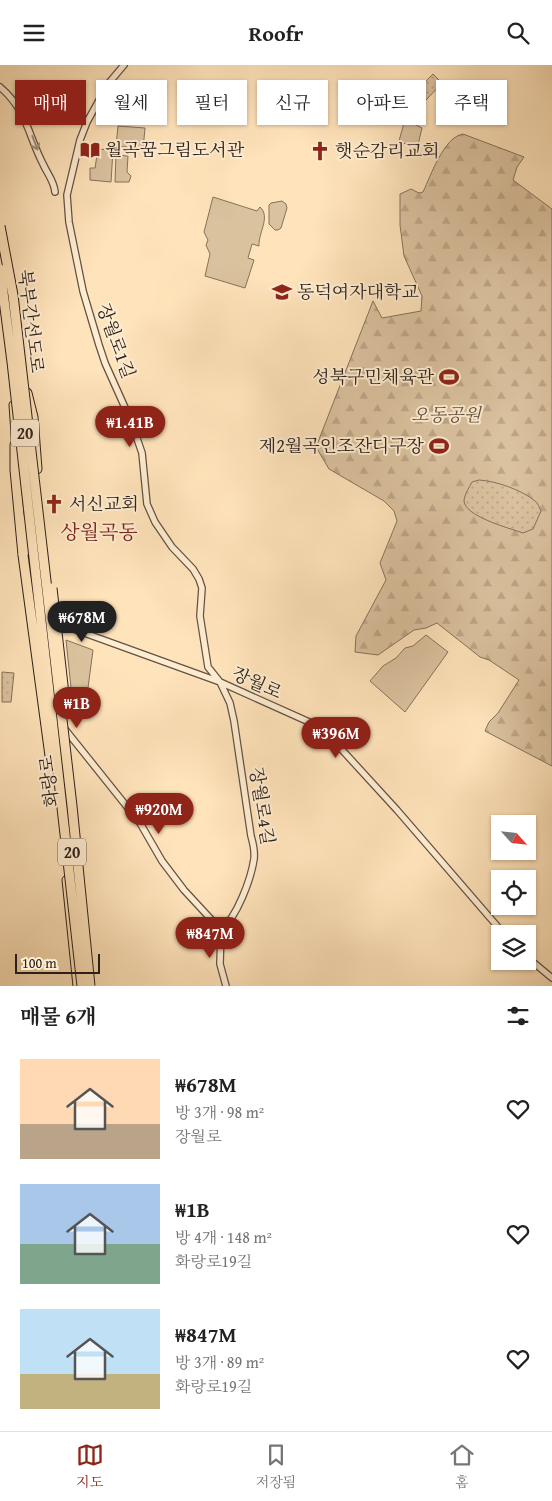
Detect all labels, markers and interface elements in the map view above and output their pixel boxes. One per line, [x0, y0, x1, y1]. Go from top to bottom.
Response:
text: Roofr [249, 17, 303, 49]
icon: menu [20, 19, 48, 47]
icon: search [504, 19, 532, 47]
chip: 매매 [15, 80, 86, 125]
chip: 월세 [96, 80, 167, 125]
chip: 필터 [177, 80, 247, 125]
chip: 신규 [257, 80, 328, 125]
chip: 아파트 [338, 80, 426, 125]
chip: 주택 [436, 80, 507, 125]
one-way arrow [31, 134, 40, 150]
place label: 월곡꿈그림도서관 [105, 136, 245, 163]
place label: 햇순감리교회 [335, 137, 439, 164]
library icon: 월곡꿈그림도서관 [79, 139, 101, 161]
church icon: 햇순감리교회 [309, 140, 331, 162]
street label: 북부간선도로 [12, 268, 51, 374]
place label: 동덕여자대학교 [297, 278, 419, 305]
school or university icon: 동덕여자대학교 [271, 281, 293, 303]
street label: 장월로1길 [90, 299, 143, 382]
place label: 성북구민체육관 [312, 363, 435, 390]
sports icon: 성북구민체육관 [438, 366, 460, 388]
park label: 오동공원 [411, 401, 482, 428]
pin: ₩1.41B [89, 405, 171, 448]
text: ₩1.41B [106, 410, 154, 434]
road number: 20 [11, 419, 39, 447]
place label: 제2월곡인조잔디구장 [259, 432, 425, 459]
sports icon: 제2월곡인조잔디구장 [428, 435, 450, 457]
place label: 서신교회 [69, 490, 139, 517]
church icon: 서신교회 [43, 493, 65, 515]
district label: 상월곡동 [60, 517, 138, 546]
pin: ₩678M [47, 601, 117, 643]
text: ₩678M [59, 605, 105, 629]
street label: 장월로 [228, 660, 287, 705]
pin: ₩1B [53, 687, 101, 729]
text: ₩1B [64, 691, 90, 715]
pin: ₩396M [301, 717, 371, 759]
text: ₩396M [313, 721, 359, 745]
street label: 화랑로 [32, 754, 65, 809]
street label: 장월로4길 [243, 765, 282, 847]
pin: ₩920M [124, 793, 194, 835]
text: ₩920M [136, 797, 182, 821]
north arrow [491, 815, 536, 860]
map controls [491, 815, 536, 970]
road number: 20 [58, 839, 86, 865]
button: locate [491, 870, 536, 915]
pin: ₩847M [175, 917, 245, 959]
text: ₩847M [187, 921, 233, 945]
button: layers [491, 925, 536, 970]
scale bar [15, 951, 100, 974]
text: 100 m [22, 953, 57, 973]
text: 매물 6개 [20, 1001, 96, 1032]
icon: filters [504, 1002, 532, 1030]
text: ₩678M [175, 1069, 237, 1100]
icon: home [60, 1079, 120, 1139]
icon: heart [504, 1095, 532, 1123]
text: 방 3개 · 98 m² [175, 1100, 264, 1124]
text: 장월로 [175, 1124, 221, 1148]
text: ₩1B [175, 1194, 210, 1225]
icon: home [60, 1204, 120, 1264]
icon: heart [504, 1220, 532, 1248]
text: 방 4개 · 148 m² [175, 1225, 272, 1249]
text: 화랑로19길 [175, 1249, 252, 1273]
text: ₩847M [175, 1319, 237, 1350]
icon: home [60, 1329, 120, 1389]
icon: heart [504, 1345, 532, 1373]
text: 방 3개 · 89 m² [175, 1350, 264, 1374]
text: 화랑로19길 [175, 1374, 252, 1398]
tab: 지도 [76, 1441, 104, 1492]
tab: 저장됨 [256, 1441, 296, 1492]
tab: 홈 [448, 1441, 476, 1492]

